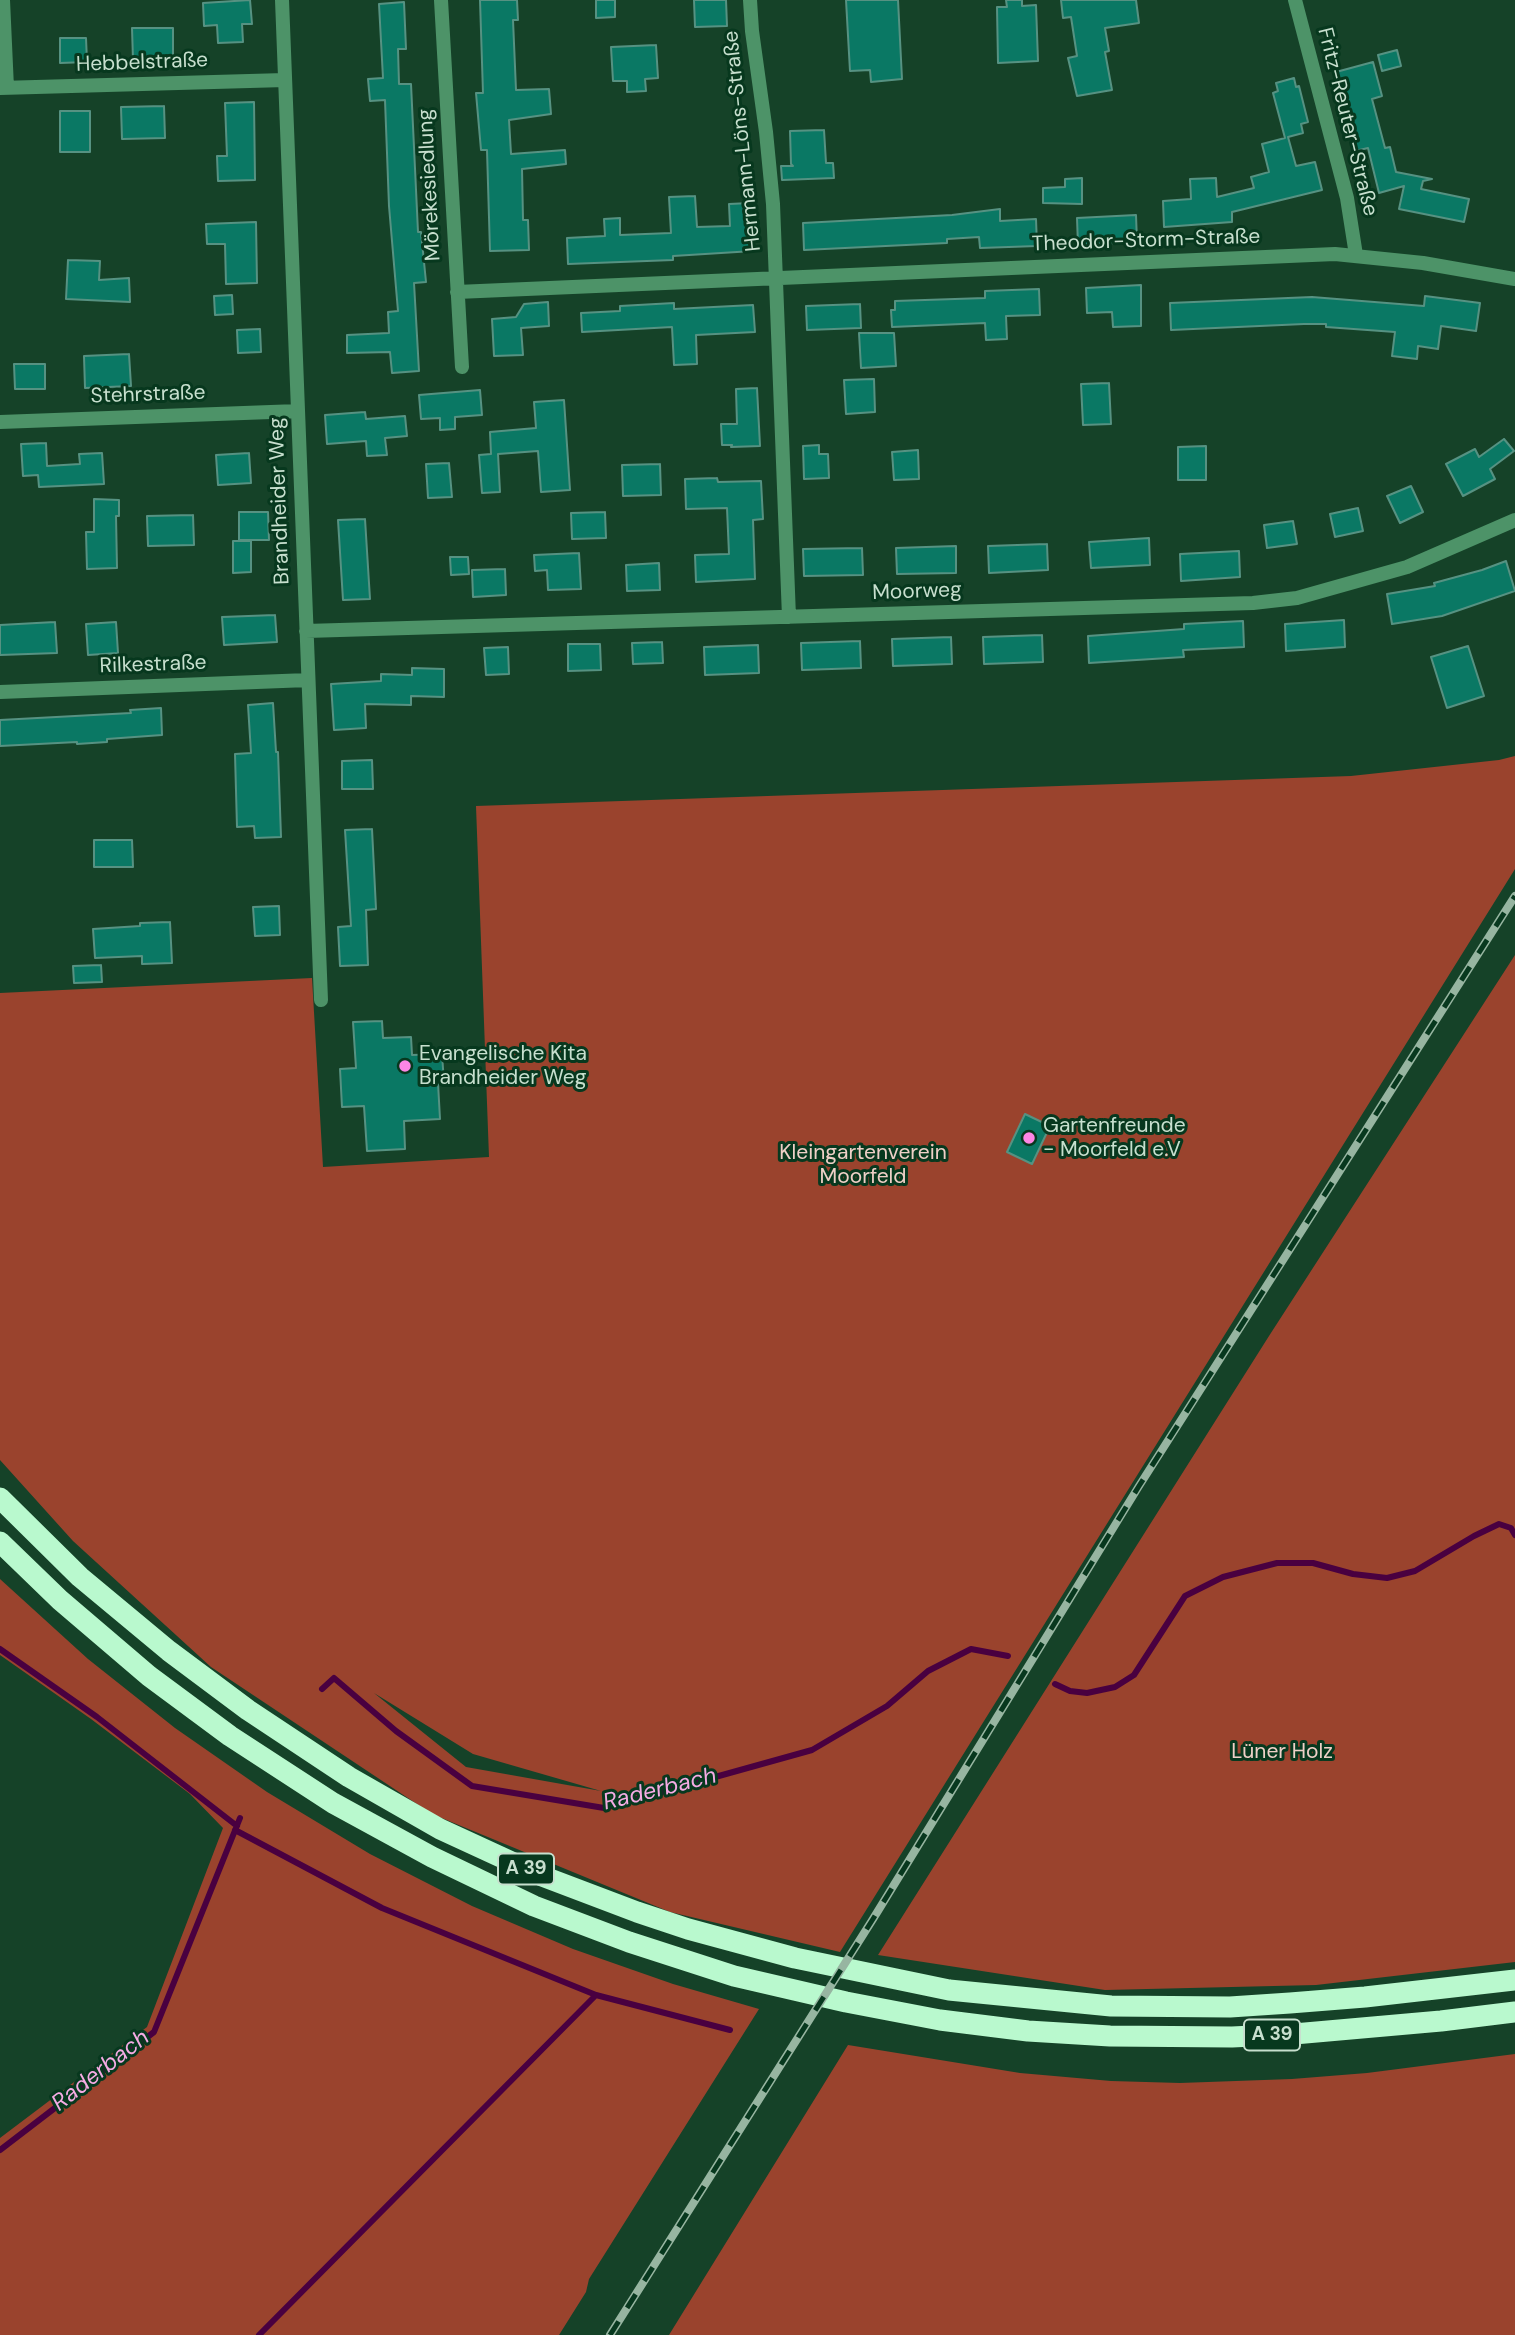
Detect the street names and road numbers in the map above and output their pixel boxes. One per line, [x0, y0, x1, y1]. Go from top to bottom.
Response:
street label: Fritz-Reuter-Straße [1311, 25, 1383, 219]
street label: Hermann-Löns-Straße [719, 29, 767, 253]
street label: Hebbelstraße [76, 48, 208, 78]
street label: Mörekesiedlung [413, 108, 447, 262]
street label: Theodor-Storm-Straße [1031, 224, 1261, 258]
street label: Stehrstraße [90, 380, 206, 410]
street label: Brandheider Weg [264, 417, 296, 585]
street label: Moorweg [872, 578, 962, 606]
street label: Rilkestraße [99, 651, 207, 679]
road number: A 39 [498, 1854, 554, 1884]
road number: A 39 [1244, 2020, 1300, 2050]

